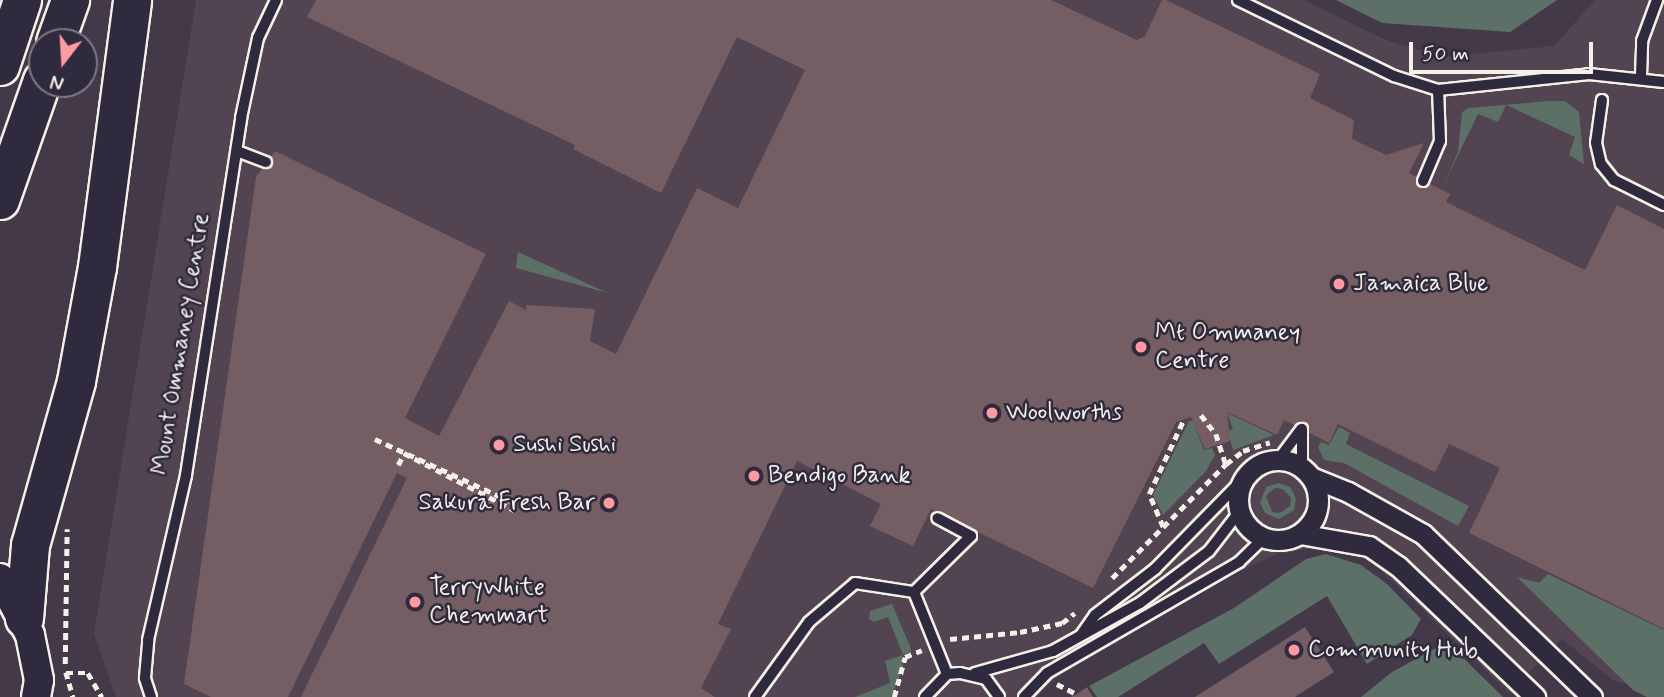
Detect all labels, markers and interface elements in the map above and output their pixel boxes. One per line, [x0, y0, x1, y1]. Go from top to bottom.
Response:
north arrow [28, 28, 98, 98]
scale bar [1412, 28, 1596, 72]
text: 50 m [1422, 40, 1469, 68]
text: N [48, 68, 67, 95]
street label: Mount Ommaney Centre [146, 212, 216, 476]
place label: Jamaica Blue [1353, 270, 1490, 298]
marker: Jamaica Blue [1331, 276, 1347, 292]
place label: Mt Ommaney Centre [1155, 319, 1302, 375]
marker: Mt Ommaney Centre [1133, 339, 1149, 355]
place label: Woolworths [1006, 399, 1122, 427]
marker: Woolworths [984, 405, 1000, 421]
place label: Sushi Sushi [513, 431, 619, 459]
marker: Sushi Sushi [491, 437, 507, 453]
place label: Bendigo Bank [768, 462, 906, 490]
marker: Bendigo Bank [746, 468, 762, 484]
place label: Sakura Fresh Bar [418, 489, 595, 517]
marker: Sakura Fresh Bar [601, 495, 617, 511]
place label: TerryWhite Chemmart [429, 574, 549, 630]
marker: TerryWhite Chemmart [407, 594, 423, 610]
place label: Community Hub [1308, 636, 1478, 664]
marker: Community Hub [1286, 642, 1302, 658]

